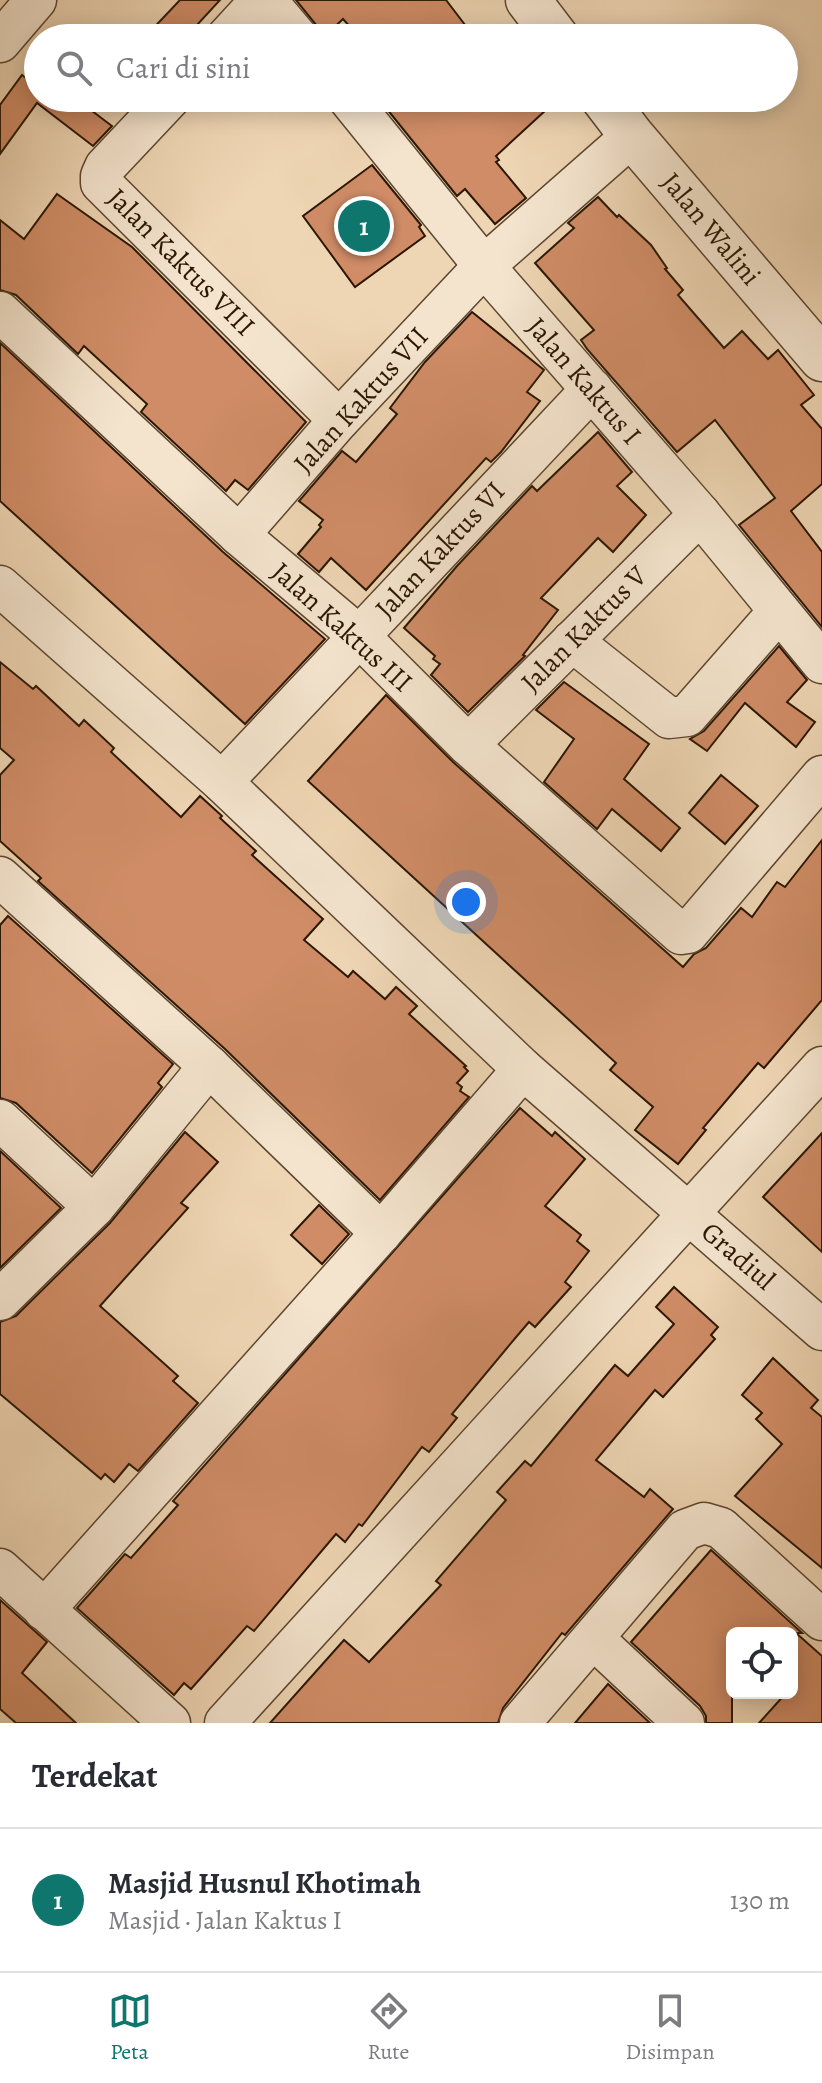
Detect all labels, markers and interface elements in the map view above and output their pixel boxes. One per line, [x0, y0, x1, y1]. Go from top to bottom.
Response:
search box [24, 24, 798, 112]
icon: search [52, 46, 96, 90]
text: Cari di sini [116, 48, 251, 88]
street label: Jalan Walini [652, 164, 770, 294]
street label: Jalan Kaktus VIII [99, 180, 263, 344]
pin: 1 [338, 196, 390, 256]
street label: Jalan Kaktus I [518, 309, 650, 453]
street label: Jalan Kaktus VII [285, 319, 437, 481]
street label: Jalan Kaktus VI [367, 473, 513, 627]
street label: Jalan Kaktus III [263, 553, 421, 701]
street label: Jalan Kaktus V [512, 557, 656, 701]
your location [446, 882, 486, 922]
street label: Gradiul [693, 1213, 783, 1299]
map controls [726, 1627, 798, 1699]
button: locate [726, 1627, 798, 1699]
text: Terdekat [32, 1752, 158, 1799]
text: Masjid Husnul Khotimah [108, 1863, 421, 1903]
text: 1 [53, 1883, 63, 1918]
text: 130 m [730, 1883, 790, 1918]
text: Masjid · Jalan Kaktus I [108, 1903, 342, 1938]
tab: Peta [108, 1989, 152, 2067]
tab: Rute [367, 1989, 411, 2067]
tab: Disimpan [626, 1989, 714, 2067]

